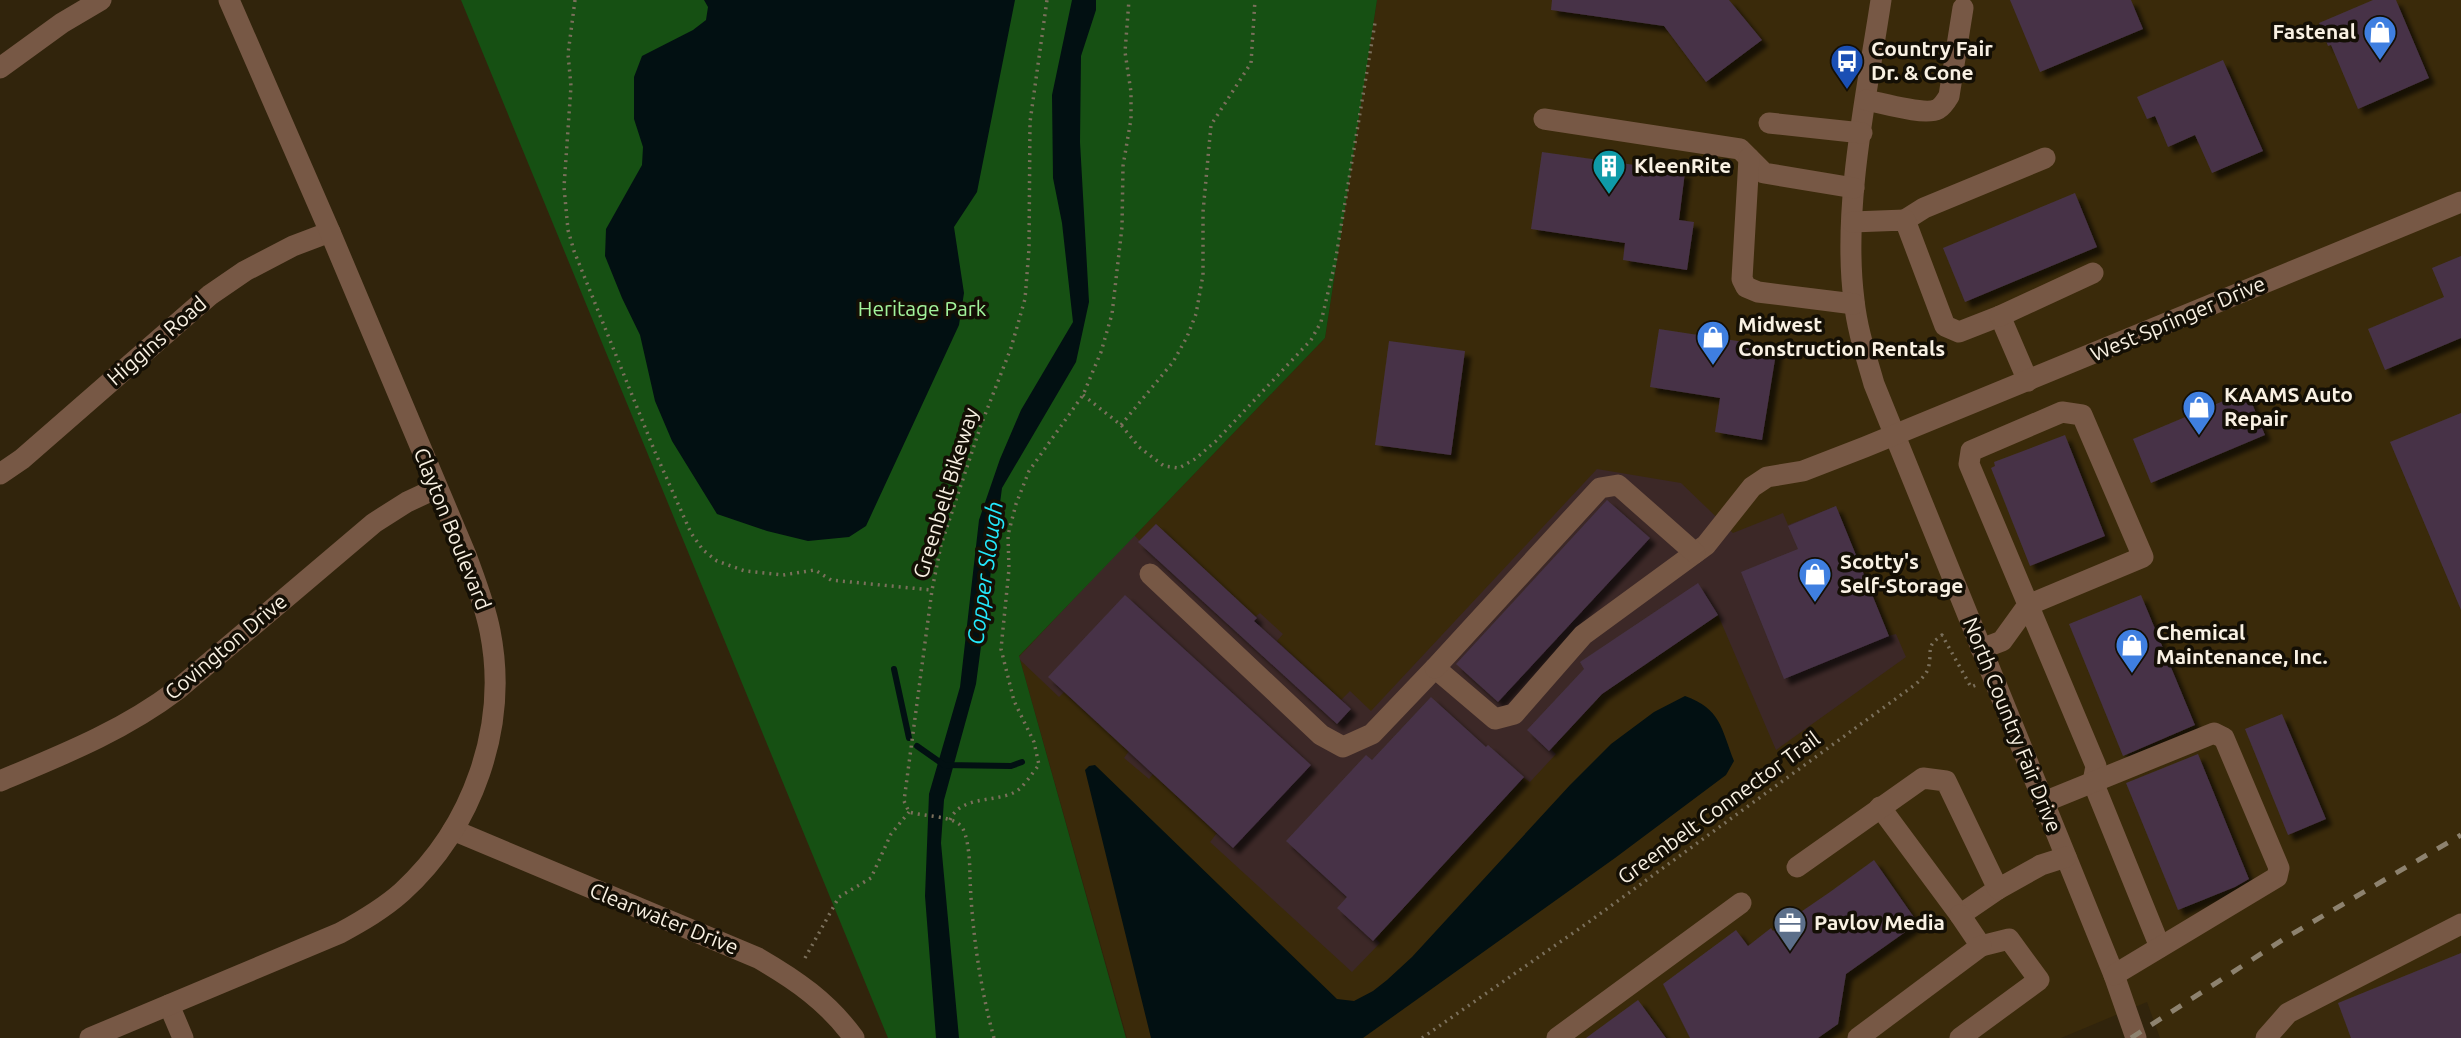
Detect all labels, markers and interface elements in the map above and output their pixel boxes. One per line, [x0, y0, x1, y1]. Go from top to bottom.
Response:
shop icon: Fastenal [2361, 13, 2399, 62]
place label: Fastenal [2273, 19, 2356, 43]
place label: Country Fair Dr. & Cone [1871, 36, 1993, 84]
bus stop icon: Country Fair Dr. & Cone [1828, 42, 1866, 91]
building icon: KleenRite [1590, 147, 1628, 196]
place label: KleenRite [1634, 153, 1731, 177]
street label: West Springer Drive [2087, 270, 2269, 366]
street label: Higgins Road [102, 291, 211, 390]
park label: Heritage Park [858, 296, 987, 320]
place label: Midwest Construction Rentals [1738, 312, 1945, 360]
shop icon: Midwest Construction Rentals [1694, 318, 1732, 367]
place label: KAAMS Auto Repair [2224, 382, 2353, 430]
shop icon: KAAMS Auto Repair [2180, 388, 2218, 437]
street label: Greenbelt Bikeway [908, 405, 982, 581]
street label: Clayton Boulevard [409, 444, 496, 613]
water label: Copper Slough [962, 500, 1007, 646]
place label: Scotty's Self-Storage [1840, 549, 1963, 597]
shop icon: Scotty's Self-Storage [1796, 555, 1834, 604]
street label: Covington Drive [160, 588, 291, 704]
street label: North Country Fair Drive [1959, 614, 2067, 836]
place label: Chemical Maintenance, Inc. [2156, 620, 2328, 668]
shop icon: Chemical Maintenance, Inc. [2113, 626, 2151, 675]
street label: Greenbelt Connector Trail [1613, 726, 1824, 888]
street label: Clearwater Drive [586, 877, 742, 959]
office icon: Pavlov Media [1771, 904, 1809, 953]
place label: Pavlov Media [1814, 910, 1945, 934]

